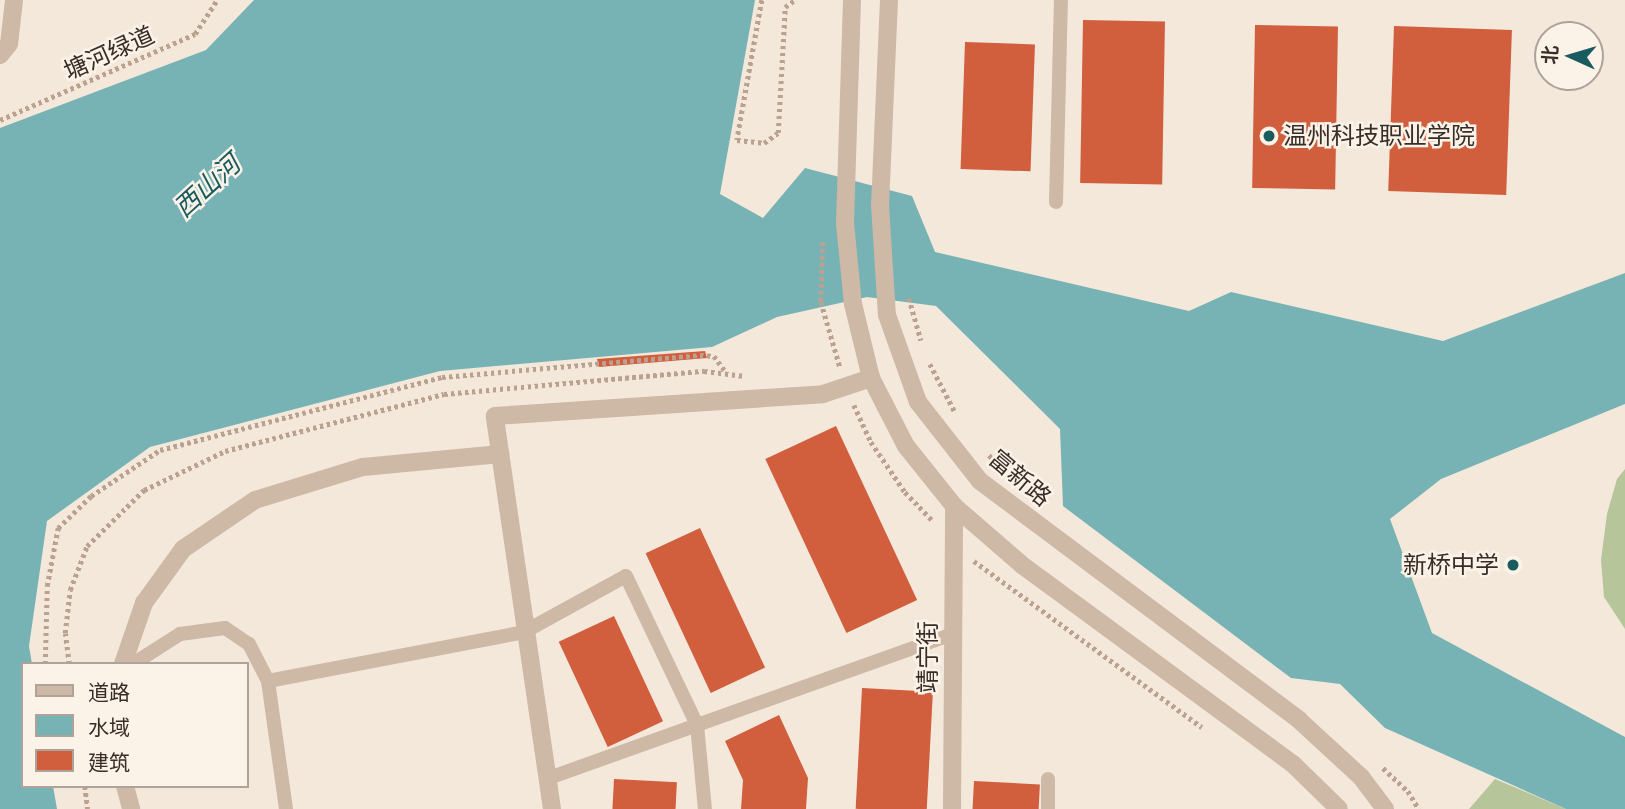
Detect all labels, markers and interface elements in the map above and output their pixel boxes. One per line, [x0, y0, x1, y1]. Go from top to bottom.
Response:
street label: 塘河绿道 [59, 20, 159, 86]
north arrow [1534, 21, 1604, 91]
text: 北 [1538, 44, 1562, 65]
place label: 温州科技职业学院 [1283, 122, 1475, 150]
marker: 温州科技职业学院 [1261, 128, 1277, 144]
water label: 西山河 [168, 148, 246, 224]
street label: 富新路 [983, 444, 1057, 512]
place label: 新桥中学 [1403, 551, 1499, 579]
marker: 新桥中学 [1505, 557, 1521, 573]
street label: 靖宁街 [914, 621, 942, 693]
legend [21, 662, 248, 788]
text: 道路 [88, 680, 130, 705]
text: 水域 [88, 715, 130, 740]
text: 建筑 [88, 750, 130, 775]

